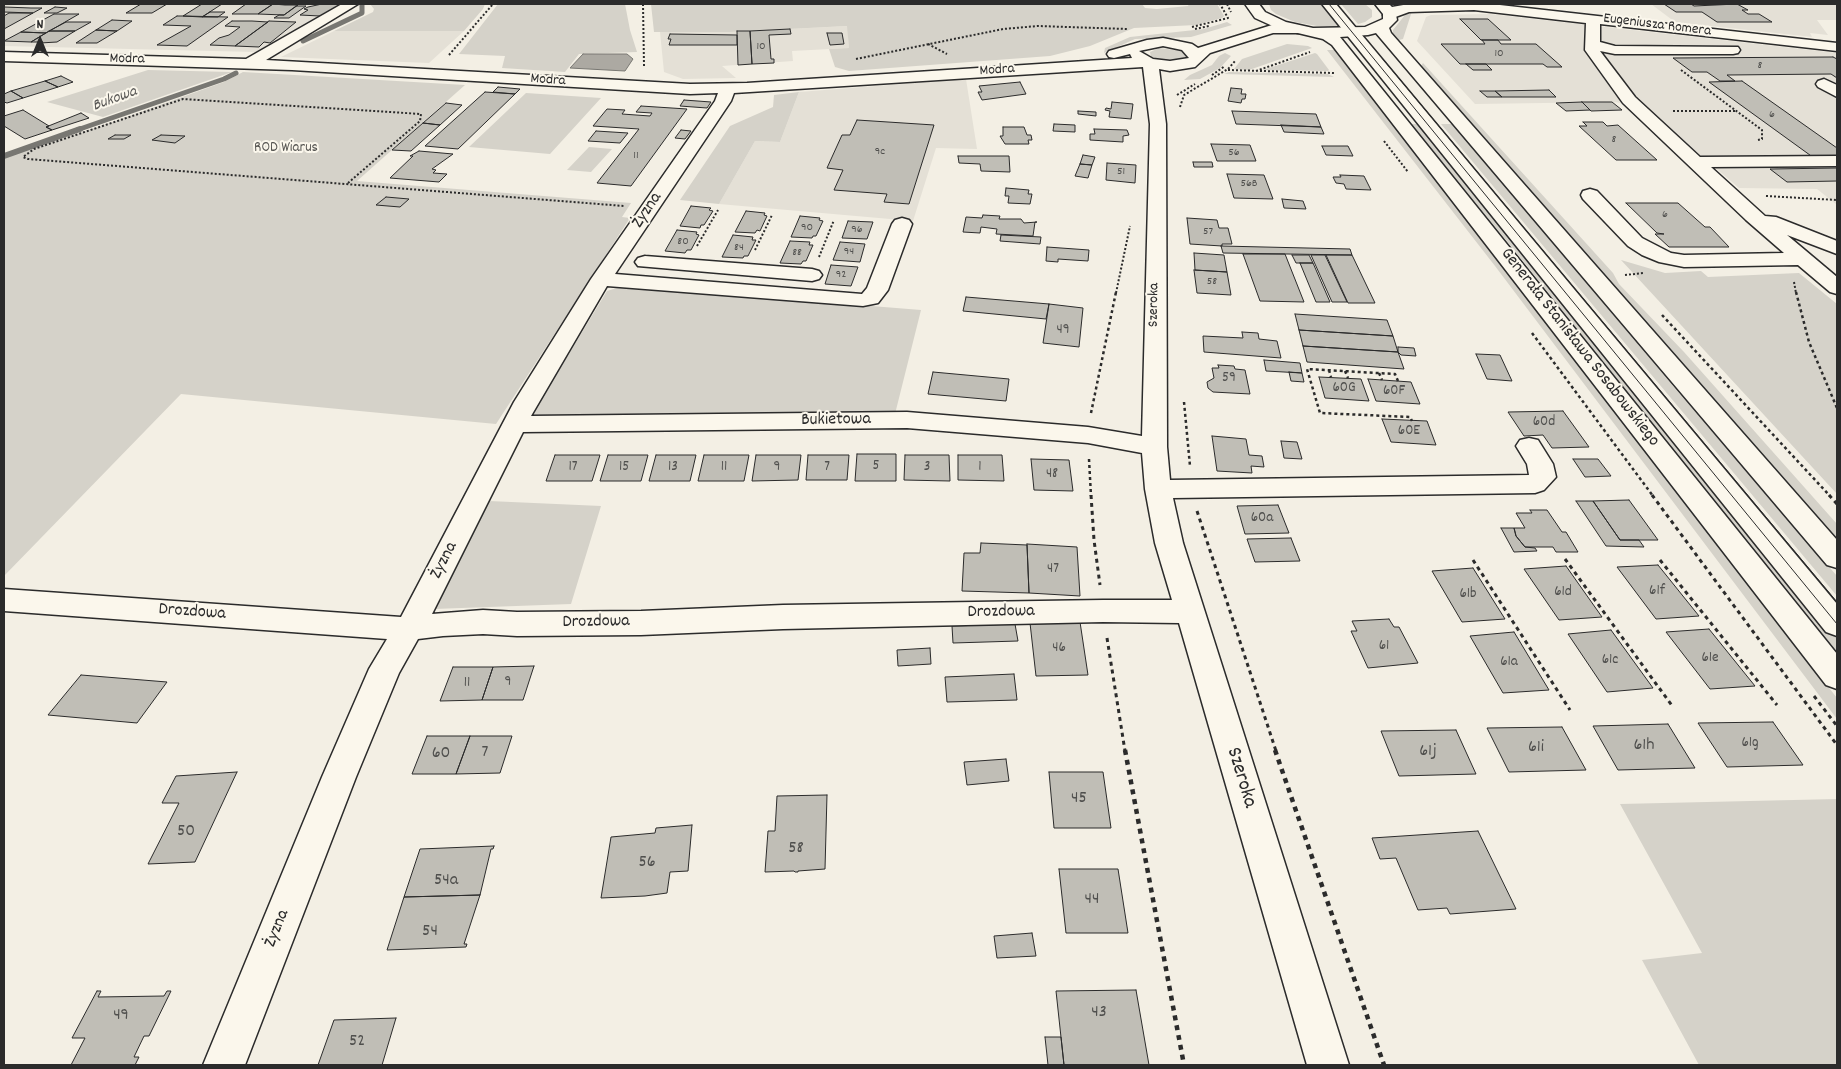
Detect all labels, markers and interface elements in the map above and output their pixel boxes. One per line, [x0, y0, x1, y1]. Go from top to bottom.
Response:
street label: Eugeniusza Romera [1602, 10, 1712, 42]
north arrow [15, 15, 65, 65]
text: N [37, 15, 43, 35]
house number: 10 [756, 40, 766, 54]
house number: 10 [1494, 47, 1504, 61]
street label: Modra [109, 51, 145, 69]
house number: 8 [1758, 59, 1762, 73]
street label: Modra [979, 61, 1015, 81]
street label: Modra [530, 71, 566, 91]
water label: Bukowa [90, 83, 140, 117]
house number: 6 [1769, 108, 1775, 122]
house number: 8 [1612, 133, 1616, 147]
park label: ROD Wiarus [254, 140, 318, 158]
house number: 9c [875, 145, 885, 159]
house number: 56 [1228, 146, 1240, 160]
house number: 11 [633, 149, 639, 163]
house number: 51 [1117, 165, 1125, 179]
house number: 56B [1240, 177, 1258, 191]
street label: Żyzna [628, 189, 668, 233]
house number: 6 [1662, 208, 1668, 222]
house number: 90 [801, 221, 813, 235]
house number: 96 [851, 223, 863, 237]
house number: 57 [1203, 225, 1213, 239]
house number: 80 [677, 235, 689, 249]
house number: 84 [734, 241, 744, 255]
street label: Generała Stanisława Sosabowskiego [1495, 244, 1663, 452]
house number: 94 [844, 245, 854, 259]
house number: 88 [792, 246, 802, 260]
house number: 92 [836, 268, 846, 282]
house number: 58 [1207, 275, 1217, 289]
street label: Szeroka [1146, 283, 1164, 327]
house number: 49 [1056, 322, 1070, 340]
house number: 59 [1222, 370, 1236, 388]
house number: 60G [1332, 380, 1356, 398]
house number: 60F [1383, 383, 1405, 401]
street label: Bukietowa [801, 410, 871, 432]
house number: 60d [1533, 414, 1555, 432]
house number: 60E [1398, 423, 1420, 441]
house number: 5 [873, 458, 879, 476]
house number: 17 [568, 459, 578, 477]
house number: 15 [619, 459, 629, 477]
house number: 13 [668, 459, 678, 477]
house number: 11 [721, 459, 727, 477]
house number: 9 [774, 459, 780, 477]
house number: 7 [824, 459, 830, 477]
house number: 3 [924, 459, 930, 477]
house number: 1 [978, 459, 982, 477]
house number: 48 [1046, 466, 1058, 484]
house number: 60a [1251, 510, 1273, 528]
street label: Żyzna [427, 539, 463, 583]
house number: 47 [1047, 561, 1059, 579]
house number: 61f [1649, 583, 1665, 601]
house number: 61d [1554, 584, 1572, 602]
house number: 61b [1459, 586, 1477, 604]
street label: Drozdowa [158, 600, 226, 626]
street label: Drozdowa [967, 602, 1035, 624]
street label: Drozdowa [562, 612, 630, 634]
house number: 61 [1379, 638, 1389, 656]
house number: 46 [1052, 640, 1066, 658]
house number: 61e [1701, 650, 1719, 668]
house number: 61c [1602, 652, 1618, 670]
house number: 61a [1500, 654, 1518, 672]
house number: 9 [505, 674, 511, 692]
house number: 11 [464, 675, 470, 693]
house number: 61g [1741, 735, 1759, 753]
house number: 61h [1633, 736, 1655, 758]
house number: 61i [1528, 738, 1544, 760]
house number: 61j [1419, 742, 1437, 764]
house number: 7 [482, 743, 488, 765]
house number: 60 [432, 744, 450, 766]
street label: Szeroka [1219, 745, 1261, 811]
house number: 45 [1071, 789, 1087, 811]
house number: 50 [177, 822, 195, 844]
house number: 58 [788, 839, 804, 861]
house number: 56 [638, 853, 656, 875]
house number: 54a [434, 871, 458, 893]
house number: 44 [1085, 890, 1099, 912]
street label: Żyzna [261, 907, 295, 951]
house number: 54 [422, 922, 438, 944]
house number: 43 [1091, 1003, 1107, 1025]
house number: 49 [113, 1006, 129, 1028]
house number: 52 [349, 1032, 365, 1054]

